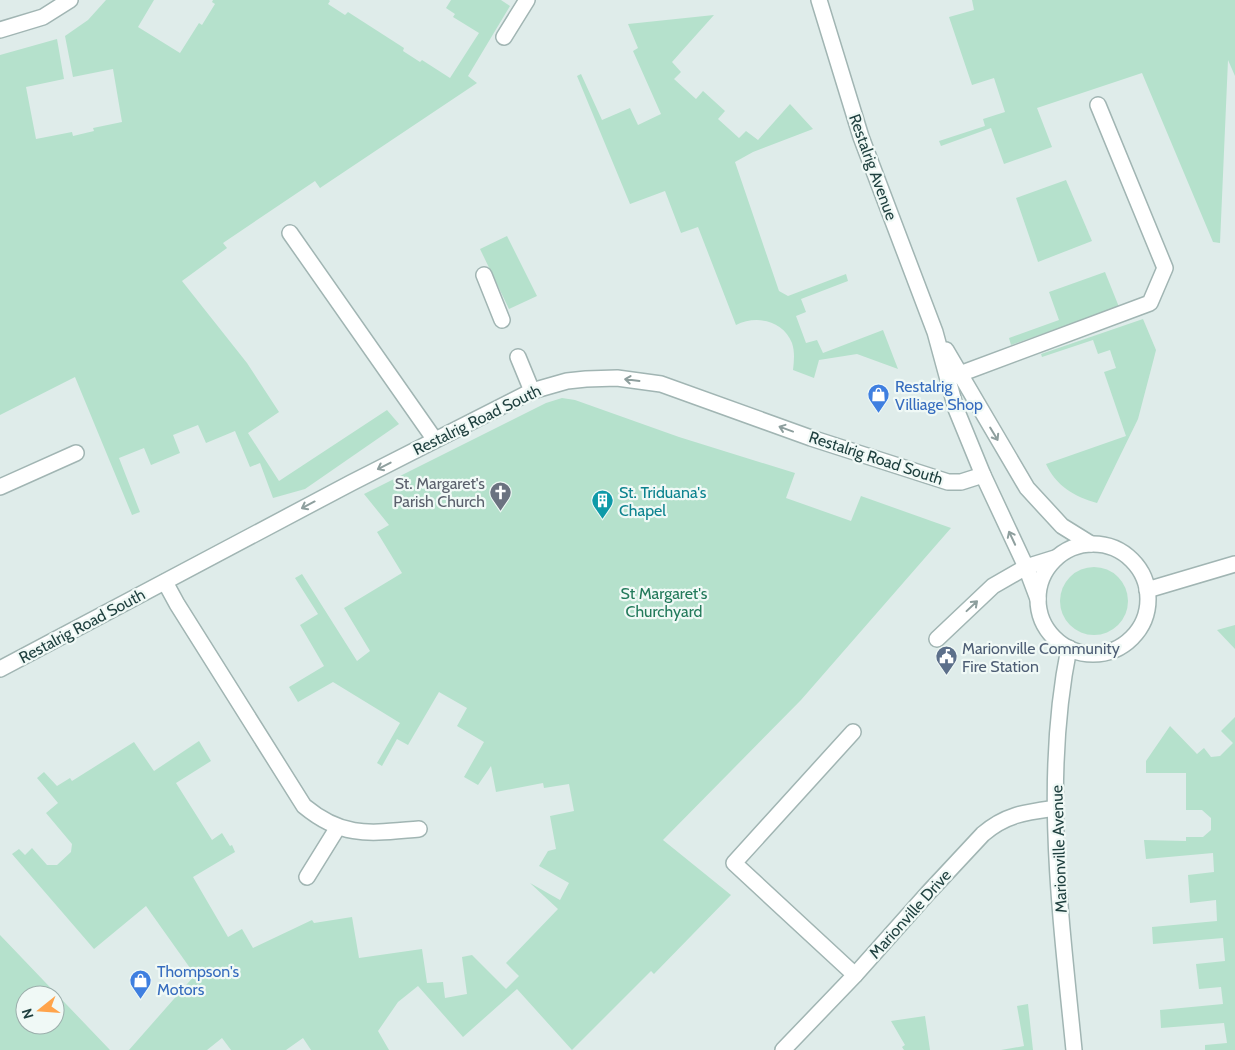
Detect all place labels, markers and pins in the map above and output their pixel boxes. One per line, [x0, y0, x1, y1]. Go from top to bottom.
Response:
place label: Restalrig Villiage Shop [895, 377, 983, 414]
shop icon: Restalrig Villiage Shop [867, 383, 891, 414]
place label: St. Margaret's Parish Church [393, 474, 485, 511]
church icon: St. Margaret's Parish Church [489, 480, 513, 511]
place label: St. Triduana's Chapel [619, 483, 707, 520]
building icon: St. Triduana's Chapel [591, 489, 615, 520]
place label: Marionville Community Fire Station [962, 639, 1120, 676]
public building icon: Marionville Community Fire Station [934, 645, 958, 676]
place label: Thompson's Motors [157, 962, 239, 999]
shop icon: Thompson's Motors [129, 968, 153, 999]

